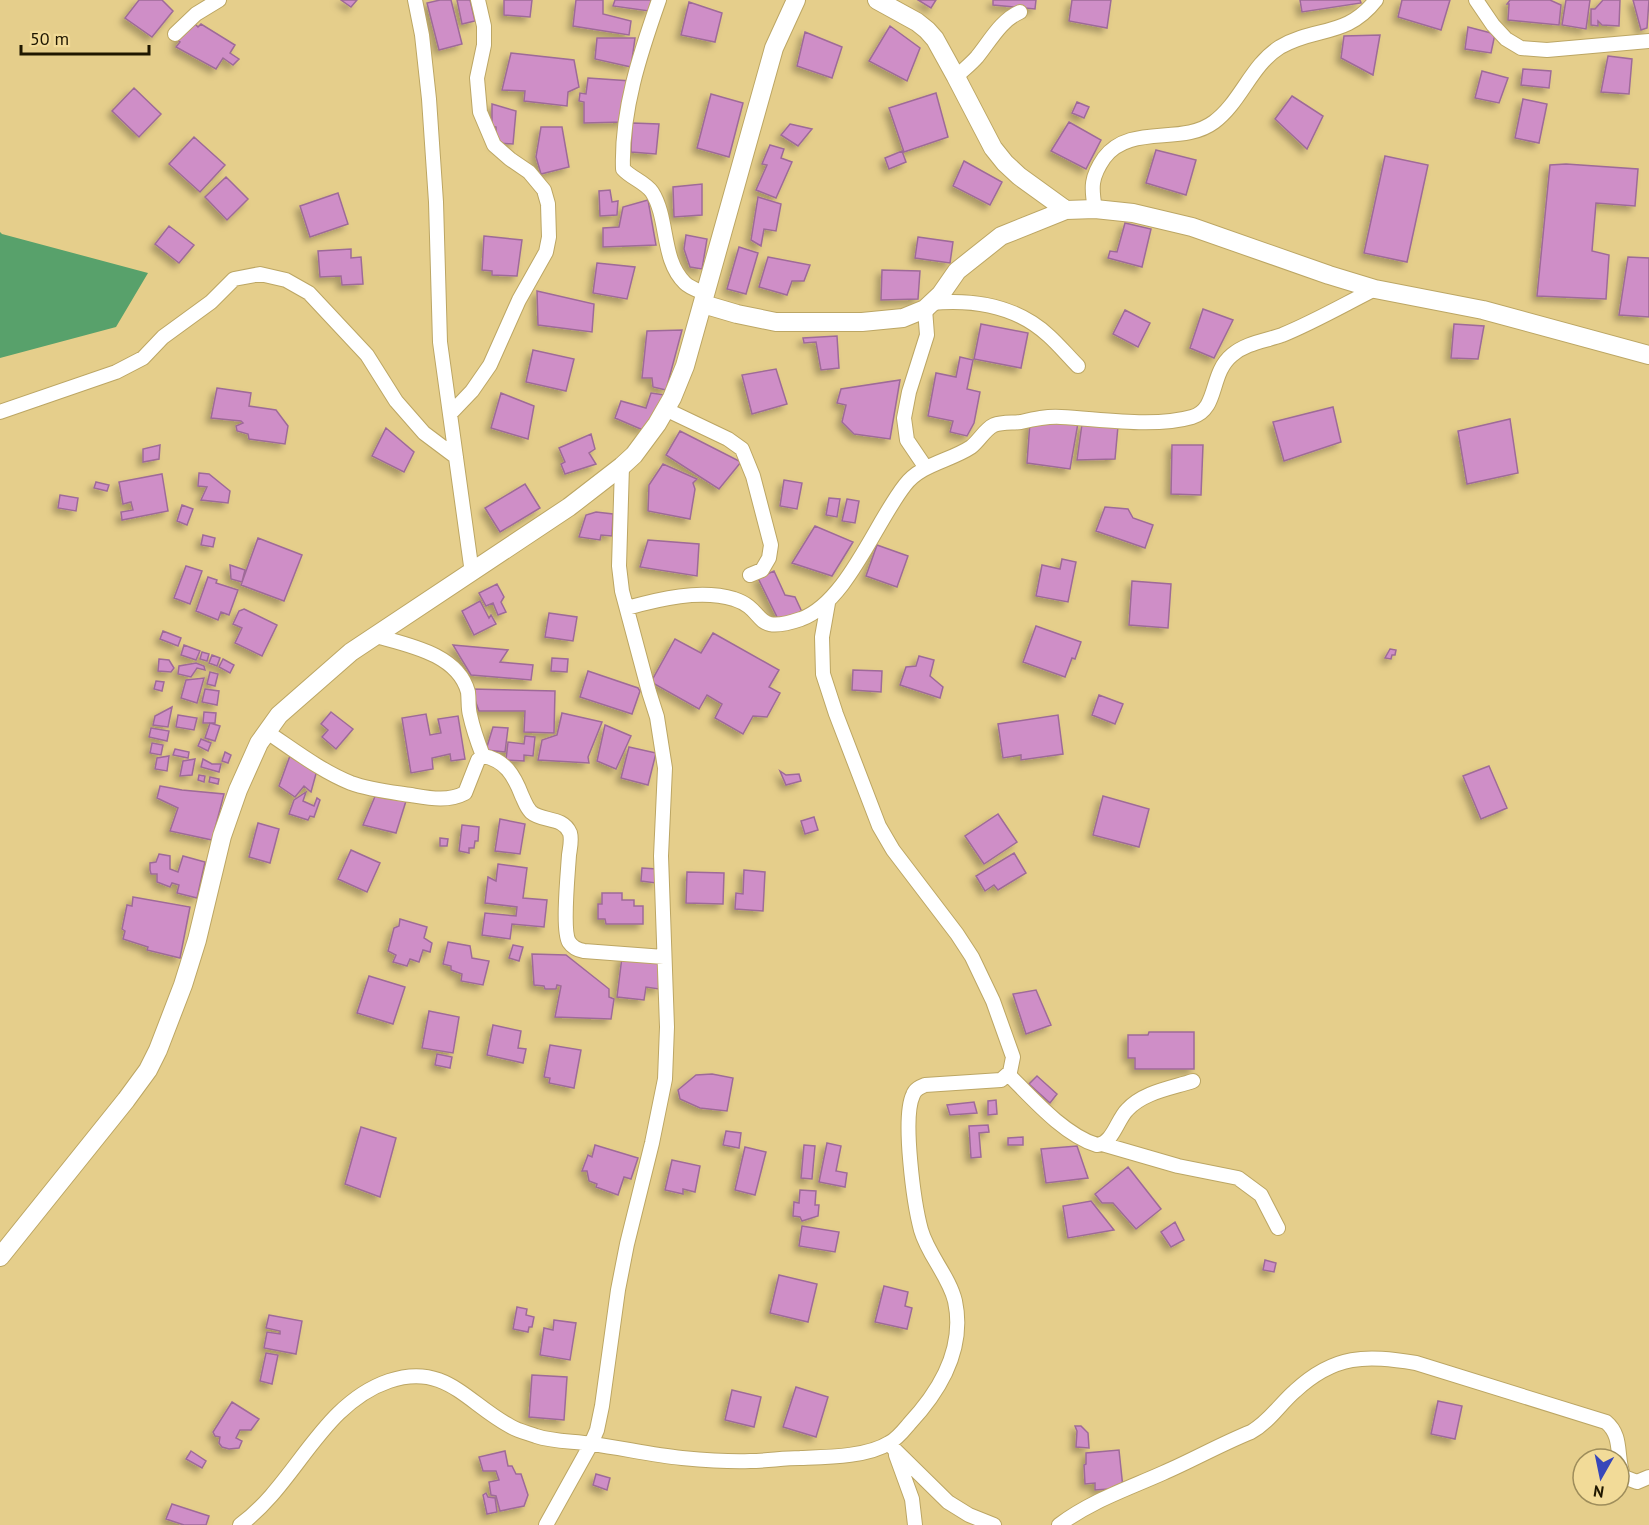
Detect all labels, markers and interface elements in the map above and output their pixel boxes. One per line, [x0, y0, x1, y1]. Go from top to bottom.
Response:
scale bar [21, 18, 148, 56]
text: 50 m [30, 27, 69, 50]
north arrow [1571, 1447, 1631, 1507]
text: N [1592, 1481, 1605, 1503]

